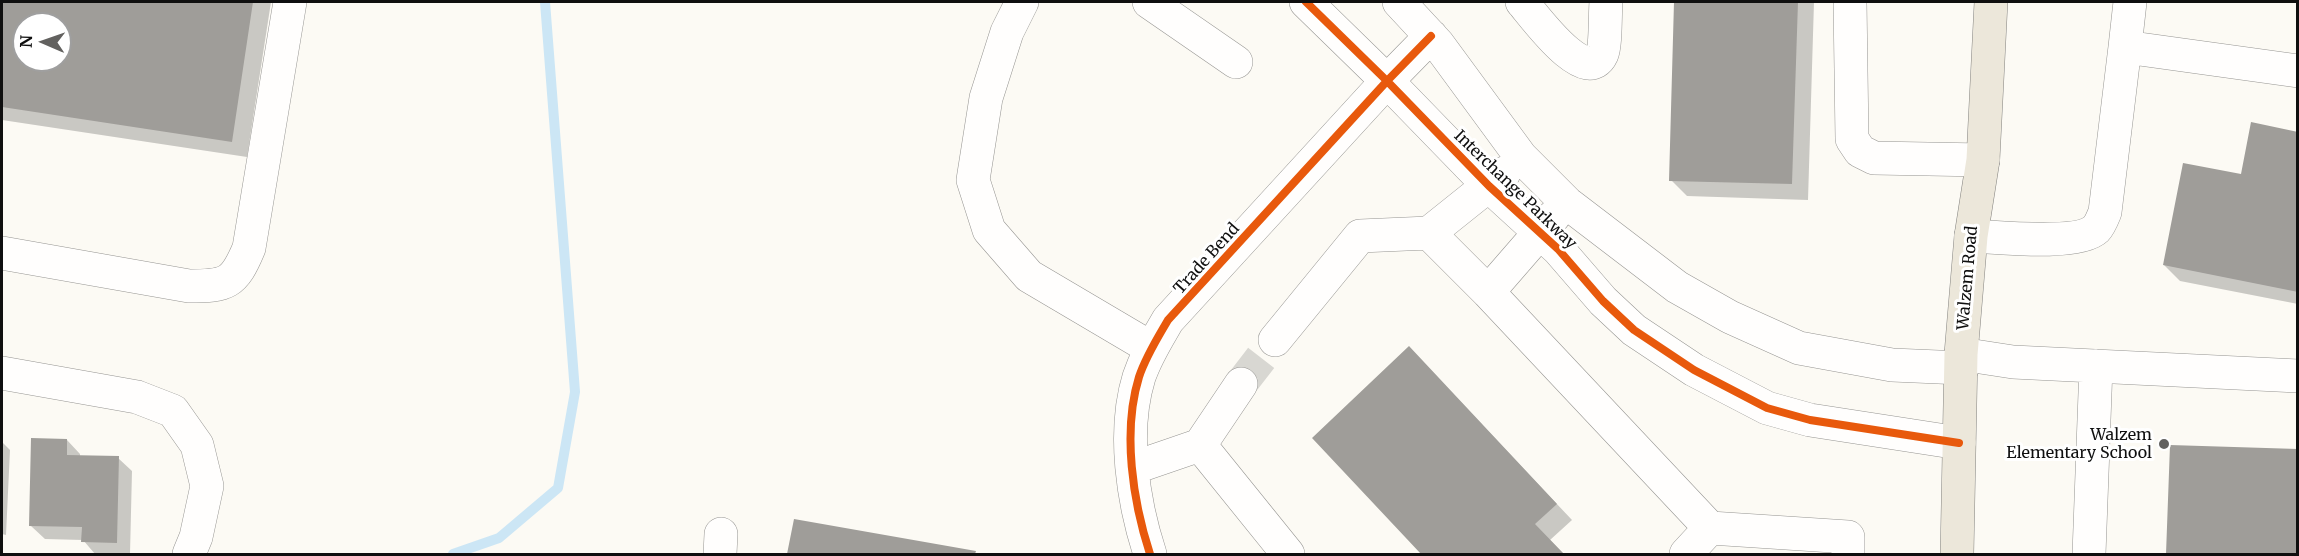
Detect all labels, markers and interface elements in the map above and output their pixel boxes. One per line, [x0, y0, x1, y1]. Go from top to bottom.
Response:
north arrow [12, 12, 72, 72]
text: N [16, 35, 36, 48]
street label: Interchange Parkway [1450, 127, 1580, 253]
street label: Trade Bend [1170, 220, 1244, 298]
street label: Walzem Road [1954, 225, 1982, 331]
place label: Walzem Elementary School [2006, 425, 2152, 463]
marker: Walzem Elementary School [2157, 437, 2171, 451]

